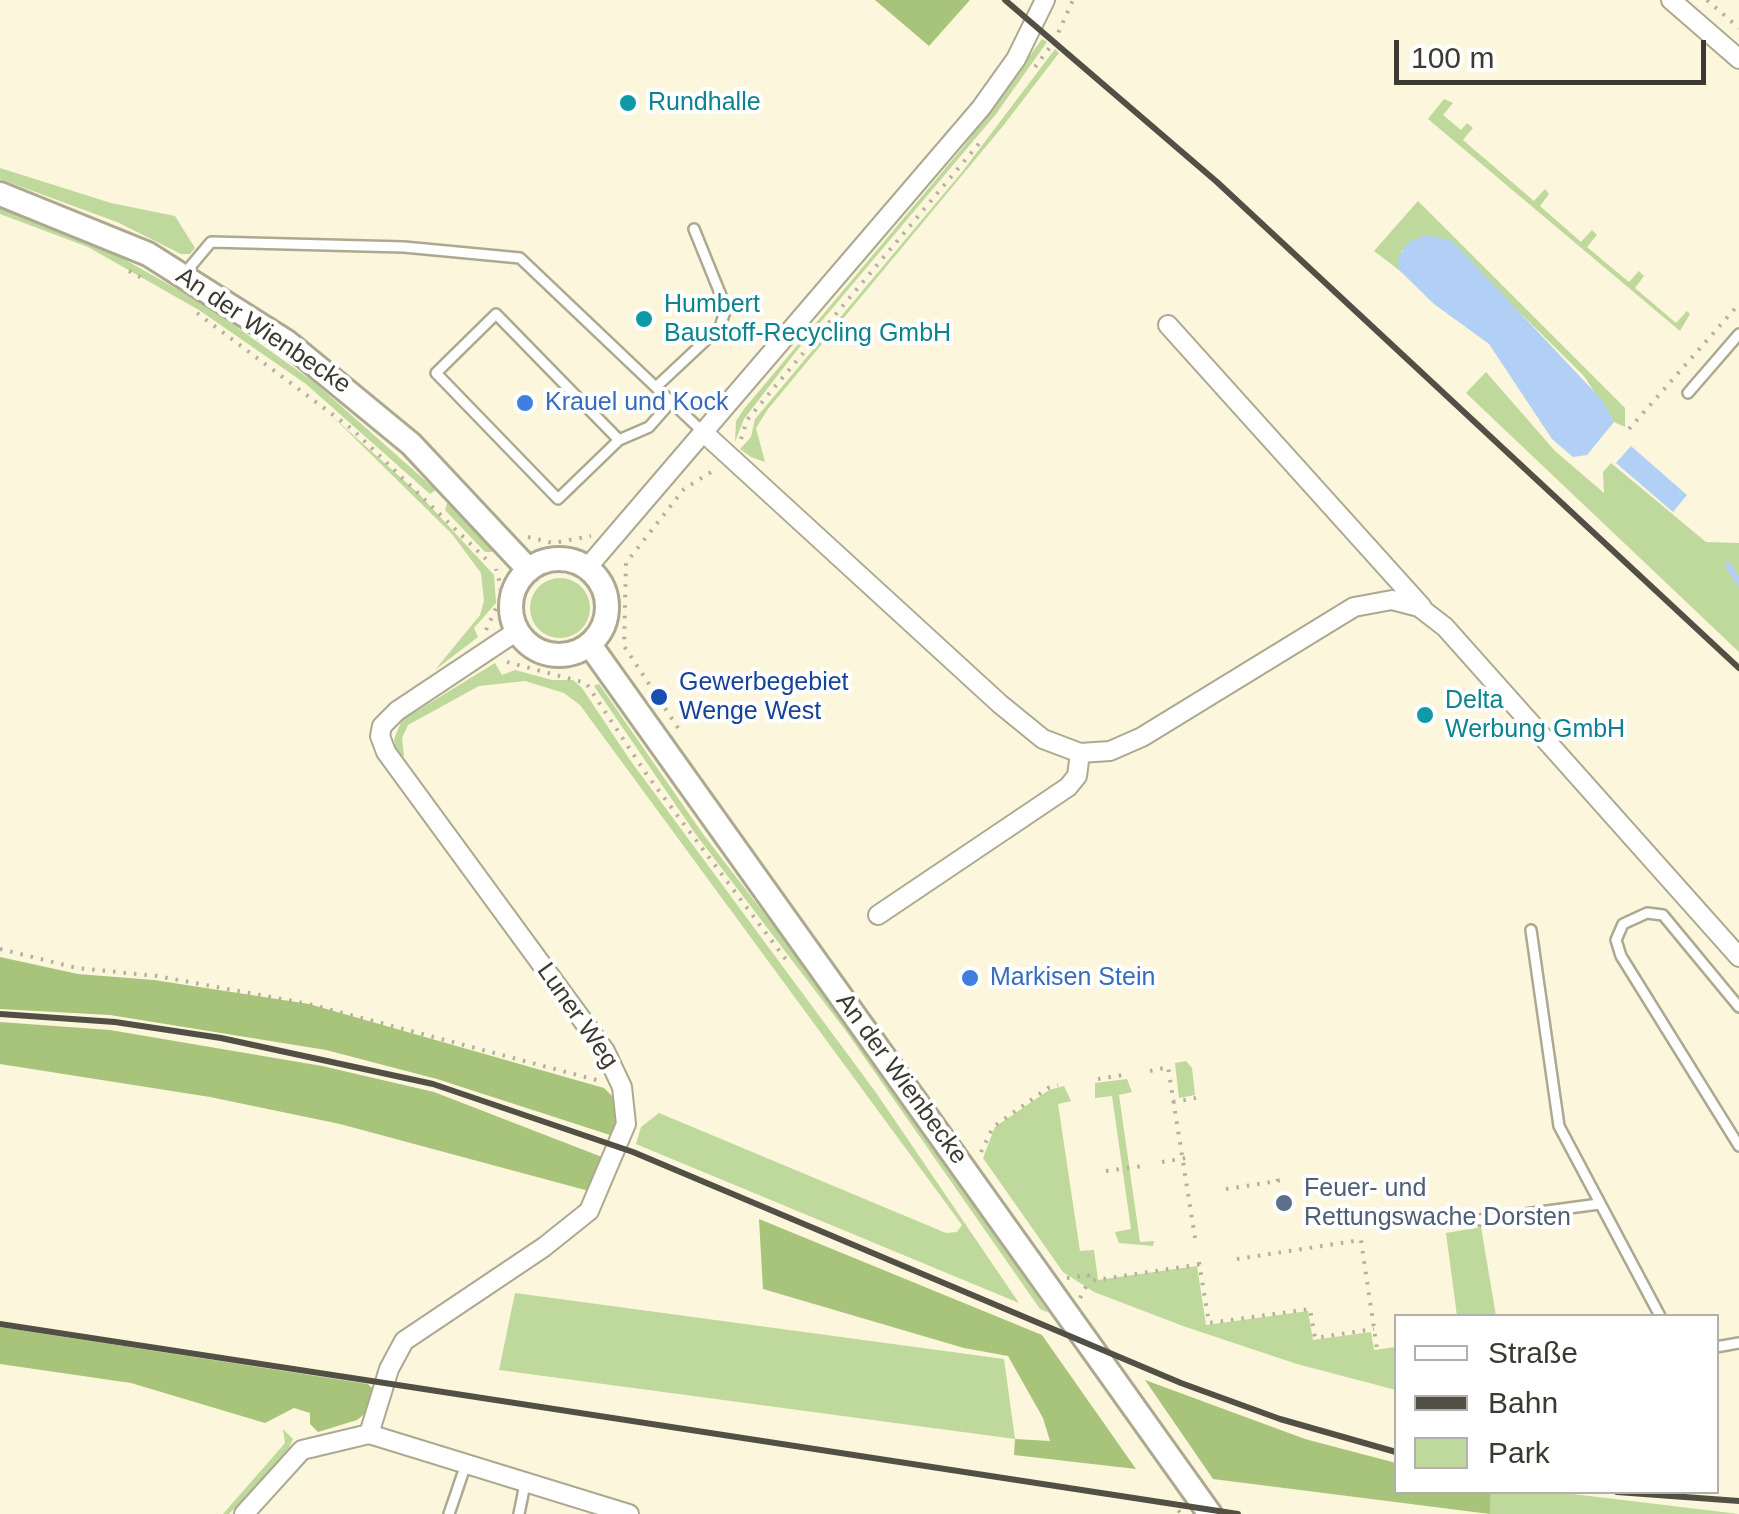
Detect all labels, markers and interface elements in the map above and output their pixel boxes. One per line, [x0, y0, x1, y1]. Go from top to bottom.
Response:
scale bar [1399, 20, 1712, 82]
text: 100 m [1411, 41, 1494, 74]
place label: Rundhalle [648, 88, 761, 118]
marker: Rundhalle [617, 92, 639, 114]
street label: An der Wienbecke [170, 261, 356, 401]
place label: Humbert Baustoff-Recycling GmbH [664, 290, 951, 349]
marker: Humbert Baustoff-Recycling GmbH [633, 308, 655, 330]
place label: Krauel und Kock [545, 388, 728, 418]
marker: Krauel und Kock [514, 392, 536, 414]
place label: Gewerbegebiet Wenge West [679, 668, 849, 727]
marker: Gewerbegebiet Wenge West [648, 686, 670, 708]
place label: Delta Werbung GmbH [1445, 686, 1625, 745]
marker: Delta Werbung GmbH [1414, 704, 1436, 726]
street label: Luner Weg [530, 957, 624, 1075]
place label: Markisen Stein [990, 963, 1155, 993]
marker: Markisen Stein [959, 967, 981, 989]
street label: An der Wienbecke [829, 988, 973, 1170]
place label: Feuer- und Rettungswache Dorsten [1304, 1174, 1571, 1233]
marker: Feuer- und Rettungswache Dorsten [1273, 1192, 1295, 1214]
legend [1394, 1314, 1719, 1494]
text: Straße [1488, 1336, 1578, 1369]
text: Bahn [1488, 1386, 1558, 1419]
text: Park [1488, 1436, 1550, 1469]

